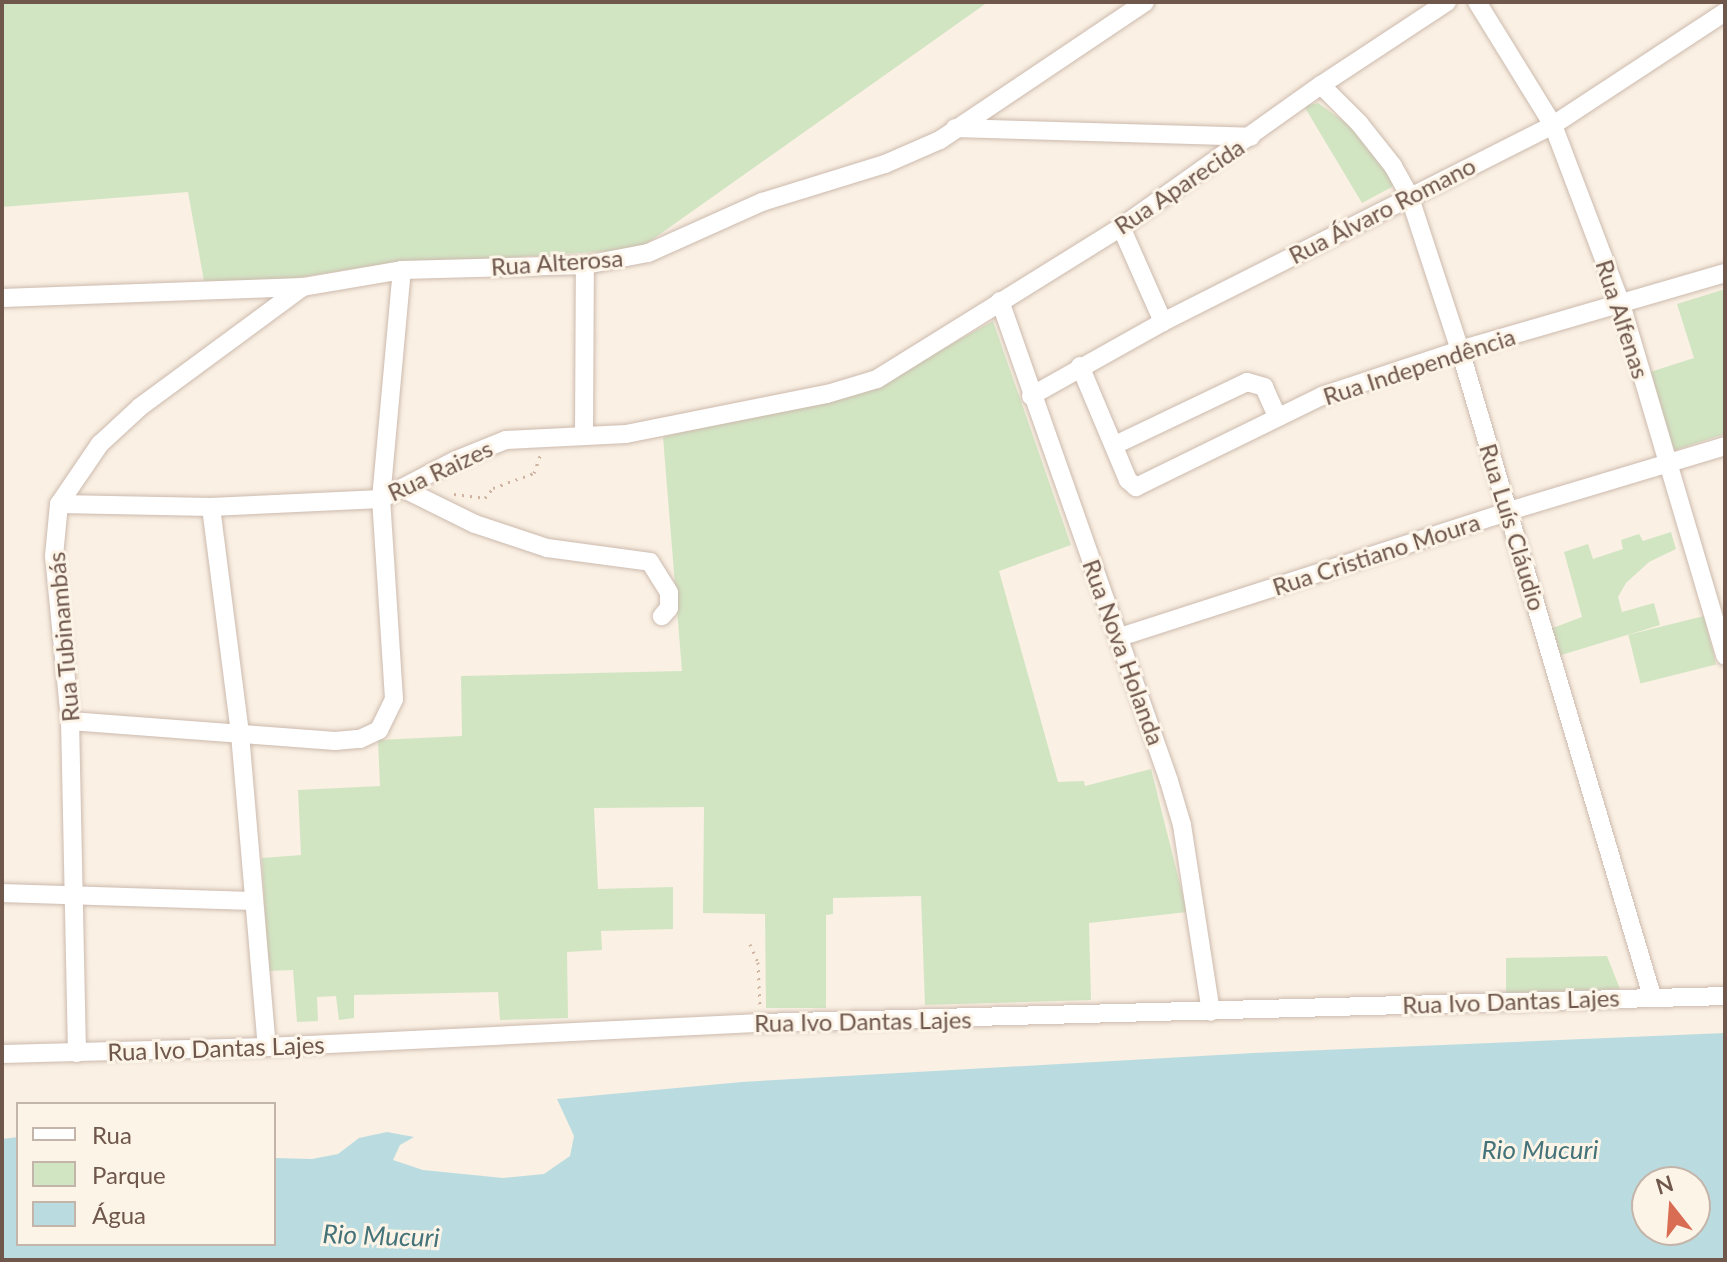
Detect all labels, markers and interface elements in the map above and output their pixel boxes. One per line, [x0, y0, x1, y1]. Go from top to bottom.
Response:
street label: Rua Aparecida [1108, 132, 1250, 240]
street label: Rua Álvaro Romano [1283, 150, 1481, 270]
street label: Rua Alterosa [490, 243, 624, 281]
street label: Rua Alfenas [1590, 255, 1656, 383]
street label: Rua Independência [1319, 321, 1519, 411]
street label: Rua Raizes [383, 433, 497, 507]
street label: Rua Luís Cláudio [1474, 440, 1552, 614]
street label: Rua Cristiano Moura [1269, 507, 1483, 601]
street label: Rua Tubinambás [41, 551, 85, 723]
street label: Rua Nova Holanda [1077, 555, 1171, 749]
street label: Rua Ivo Dantas Lajes [1402, 983, 1620, 1019]
street label: Rua Ivo Dantas Lajes [754, 1005, 972, 1037]
street label: Rua Ivo Dantas Lajes [107, 1030, 325, 1066]
legend [16, 1102, 276, 1246]
text: Rua [92, 1120, 132, 1149]
water label: Rio Mucuri [1482, 1134, 1598, 1166]
text: Parque [92, 1160, 166, 1189]
north arrow [1631, 1166, 1711, 1246]
text: N [1652, 1169, 1676, 1200]
text: Água [92, 1200, 146, 1229]
water label: Rio Mucuri [322, 1218, 440, 1254]

